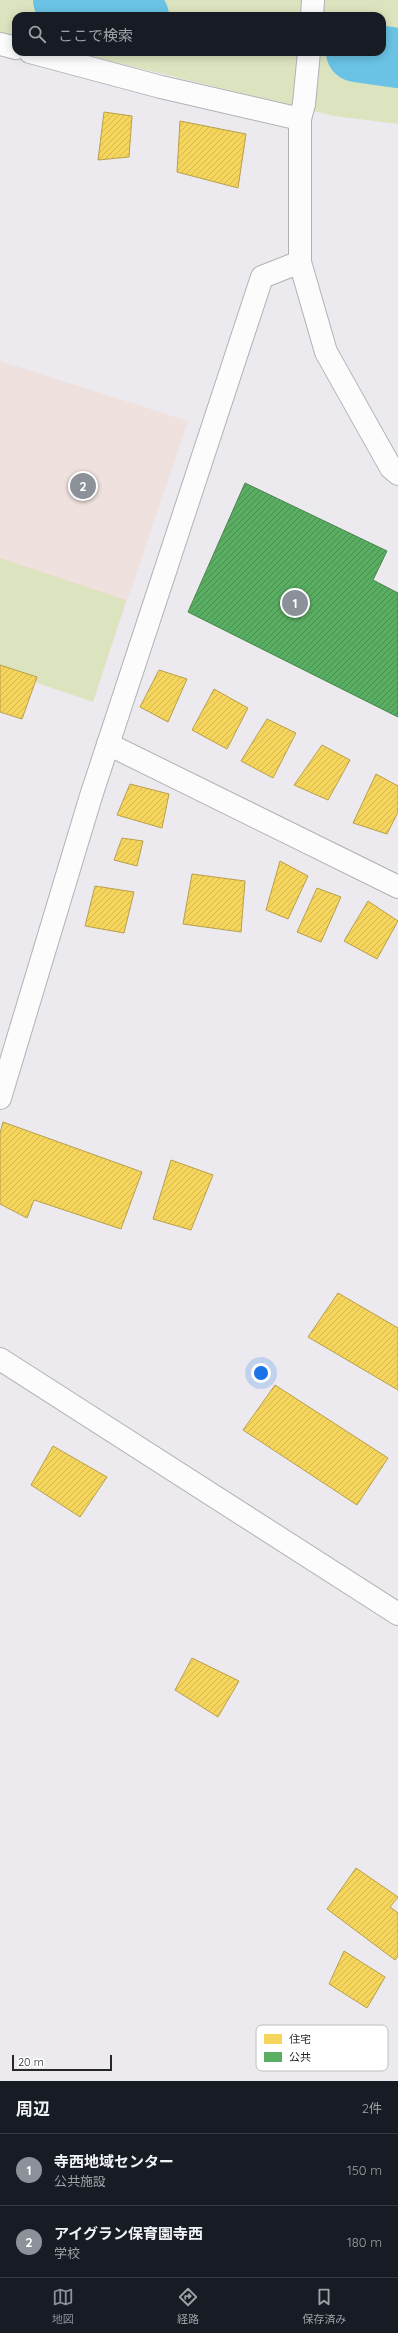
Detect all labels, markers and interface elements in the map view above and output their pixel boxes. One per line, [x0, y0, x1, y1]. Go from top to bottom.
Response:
search box [12, 12, 386, 56]
icon: search [26, 23, 48, 45]
text: ここで検索 [58, 26, 133, 45]
pin: 2 [70, 471, 96, 501]
pin: 1 [282, 588, 308, 618]
your location [251, 1363, 271, 1383]
legend [256, 2025, 388, 2071]
text: 住宅 [289, 2032, 311, 2046]
text: 公共 [289, 2050, 311, 2064]
scale bar [12, 2053, 112, 2072]
text: 20 m [18, 2055, 44, 2069]
text: 周辺 [16, 2098, 50, 2119]
text: 2件 [362, 2100, 382, 2116]
text: 寺西地域センター [54, 2152, 174, 2171]
text: 1 [26, 2162, 32, 2178]
text: 150 m [347, 2162, 382, 2178]
text: 公共施設 [54, 2173, 106, 2189]
text: アイグラン保育園寺西 [54, 2224, 203, 2243]
text: 2 [25, 2234, 33, 2250]
text: 180 m [347, 2234, 382, 2250]
text: 学校 [54, 2245, 80, 2261]
tab: 地図 [52, 2286, 74, 2326]
tab: 経路 [177, 2286, 199, 2326]
tab: 保存済み [302, 2286, 346, 2326]

